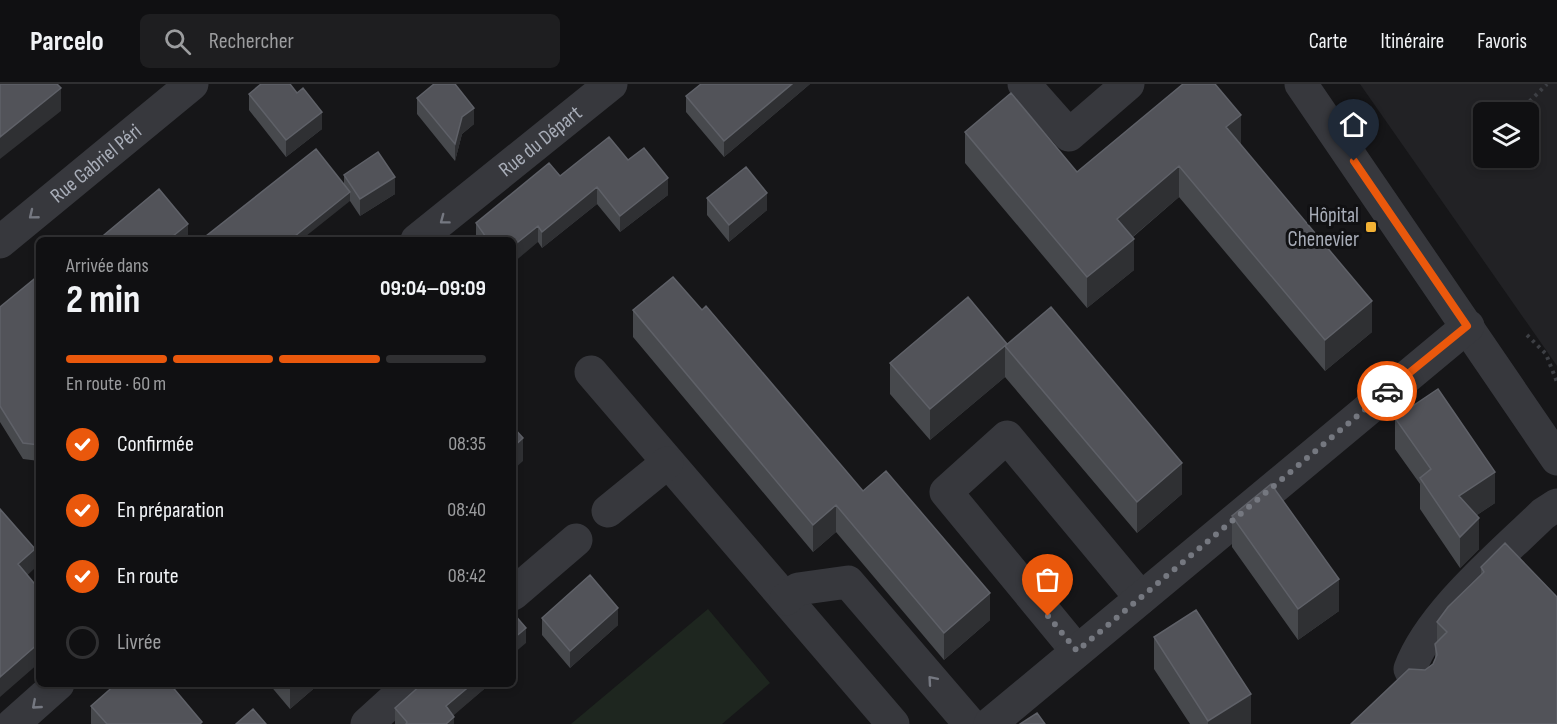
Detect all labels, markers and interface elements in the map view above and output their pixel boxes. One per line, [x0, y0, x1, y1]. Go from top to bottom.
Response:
search box [140, 14, 560, 68]
text: Parcelo [30, 25, 104, 58]
icon: search [161, 25, 194, 58]
text: Rechercher [209, 28, 294, 55]
text: Carte [1309, 29, 1348, 54]
text: Itinéraire [1381, 29, 1444, 54]
text: Favoris [1477, 29, 1527, 54]
pin [1328, 99, 1379, 161]
street label: Rue du Départ [494, 100, 587, 182]
map controls [1473, 102, 1539, 168]
button: layers [1473, 102, 1539, 168]
icon: home [1337, 108, 1370, 141]
street label: Rue Gabriel Péri [45, 118, 146, 208]
place label: Hôpital Chenevier [1288, 203, 1359, 252]
one-way arrow [29, 207, 40, 218]
one-way arrow [439, 212, 450, 223]
marker: Hôpital Chenevier [1364, 220, 1378, 234]
text: Arrivée dans [66, 254, 149, 278]
text: 09:04–09:09 [380, 275, 486, 302]
text: 2 min [66, 277, 140, 324]
courier [1357, 361, 1417, 421]
text: En route · 60 m [66, 372, 166, 396]
icon: car [1371, 375, 1404, 408]
icon: check [66, 428, 99, 461]
text: Confirmée [117, 431, 194, 458]
text: 08:35 [448, 432, 486, 456]
icon: check [66, 494, 99, 527]
text: En préparation [117, 497, 224, 524]
text: 08:40 [447, 498, 486, 522]
pin [1022, 554, 1073, 616]
icon: check [66, 560, 99, 593]
text: En route [117, 563, 179, 590]
icon: bag [1031, 563, 1064, 596]
text: 08:42 [448, 564, 486, 588]
text: Livrée [117, 629, 161, 656]
one-way arrow [928, 676, 939, 687]
one-way arrow [32, 698, 43, 709]

